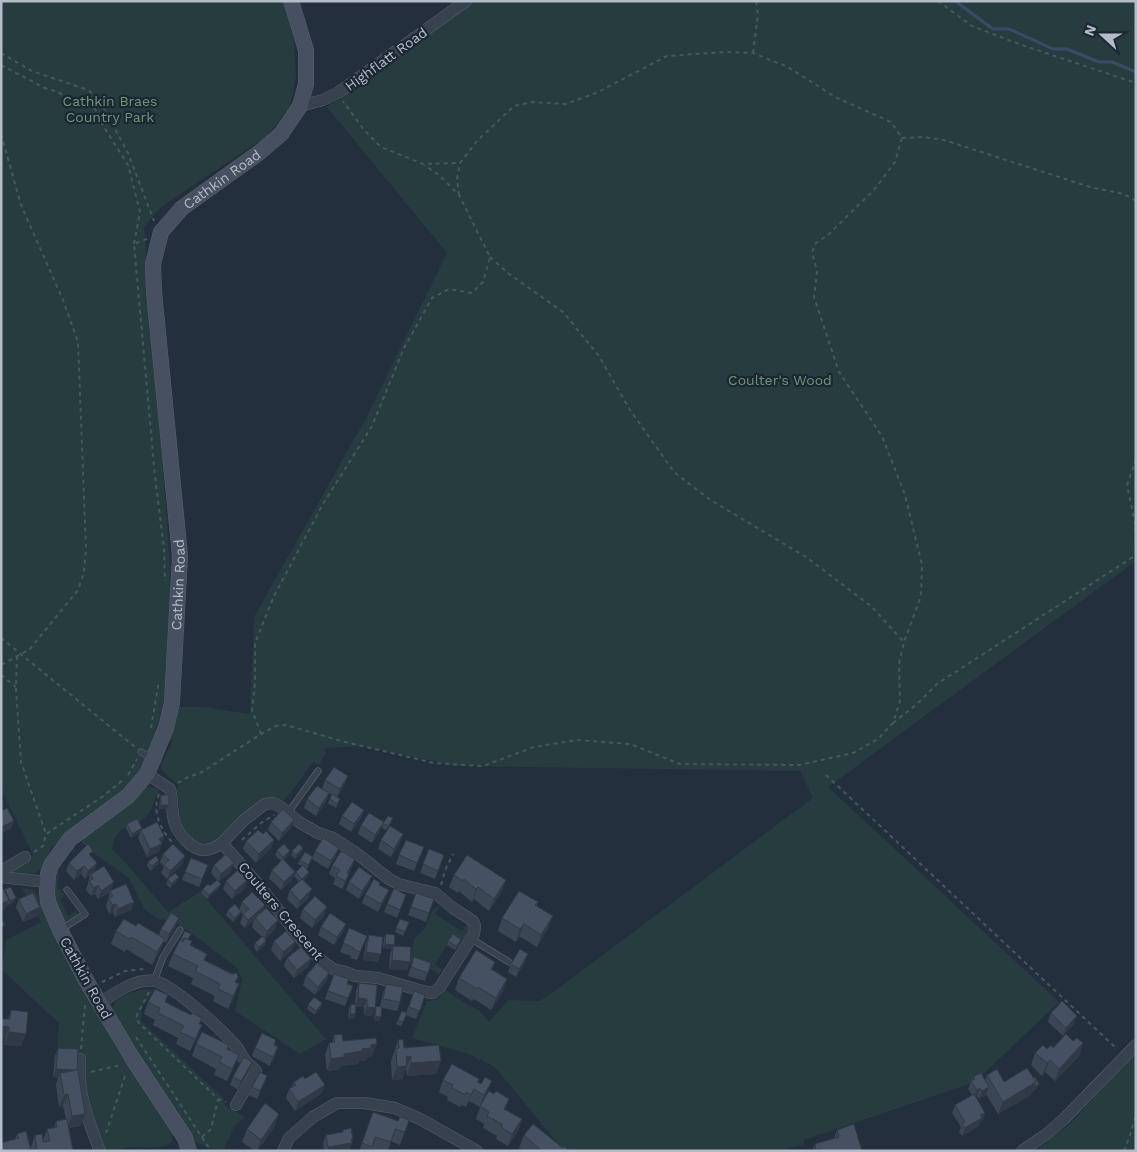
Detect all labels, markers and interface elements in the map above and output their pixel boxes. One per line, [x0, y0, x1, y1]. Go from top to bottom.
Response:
north arrow [1077, 10, 1127, 60]
text: N [1081, 23, 1099, 38]
street label: Highflatt Road [342, 24, 430, 94]
park label: Cathkin Braes Country Park [63, 93, 157, 125]
street label: Cathkin Road [180, 146, 264, 212]
park label: Coulter's Wood [728, 372, 832, 388]
street label: Cathkin Road [168, 538, 188, 631]
street label: Coulters Crescent [235, 859, 327, 963]
street label: Cathkin Road [57, 934, 115, 1022]

